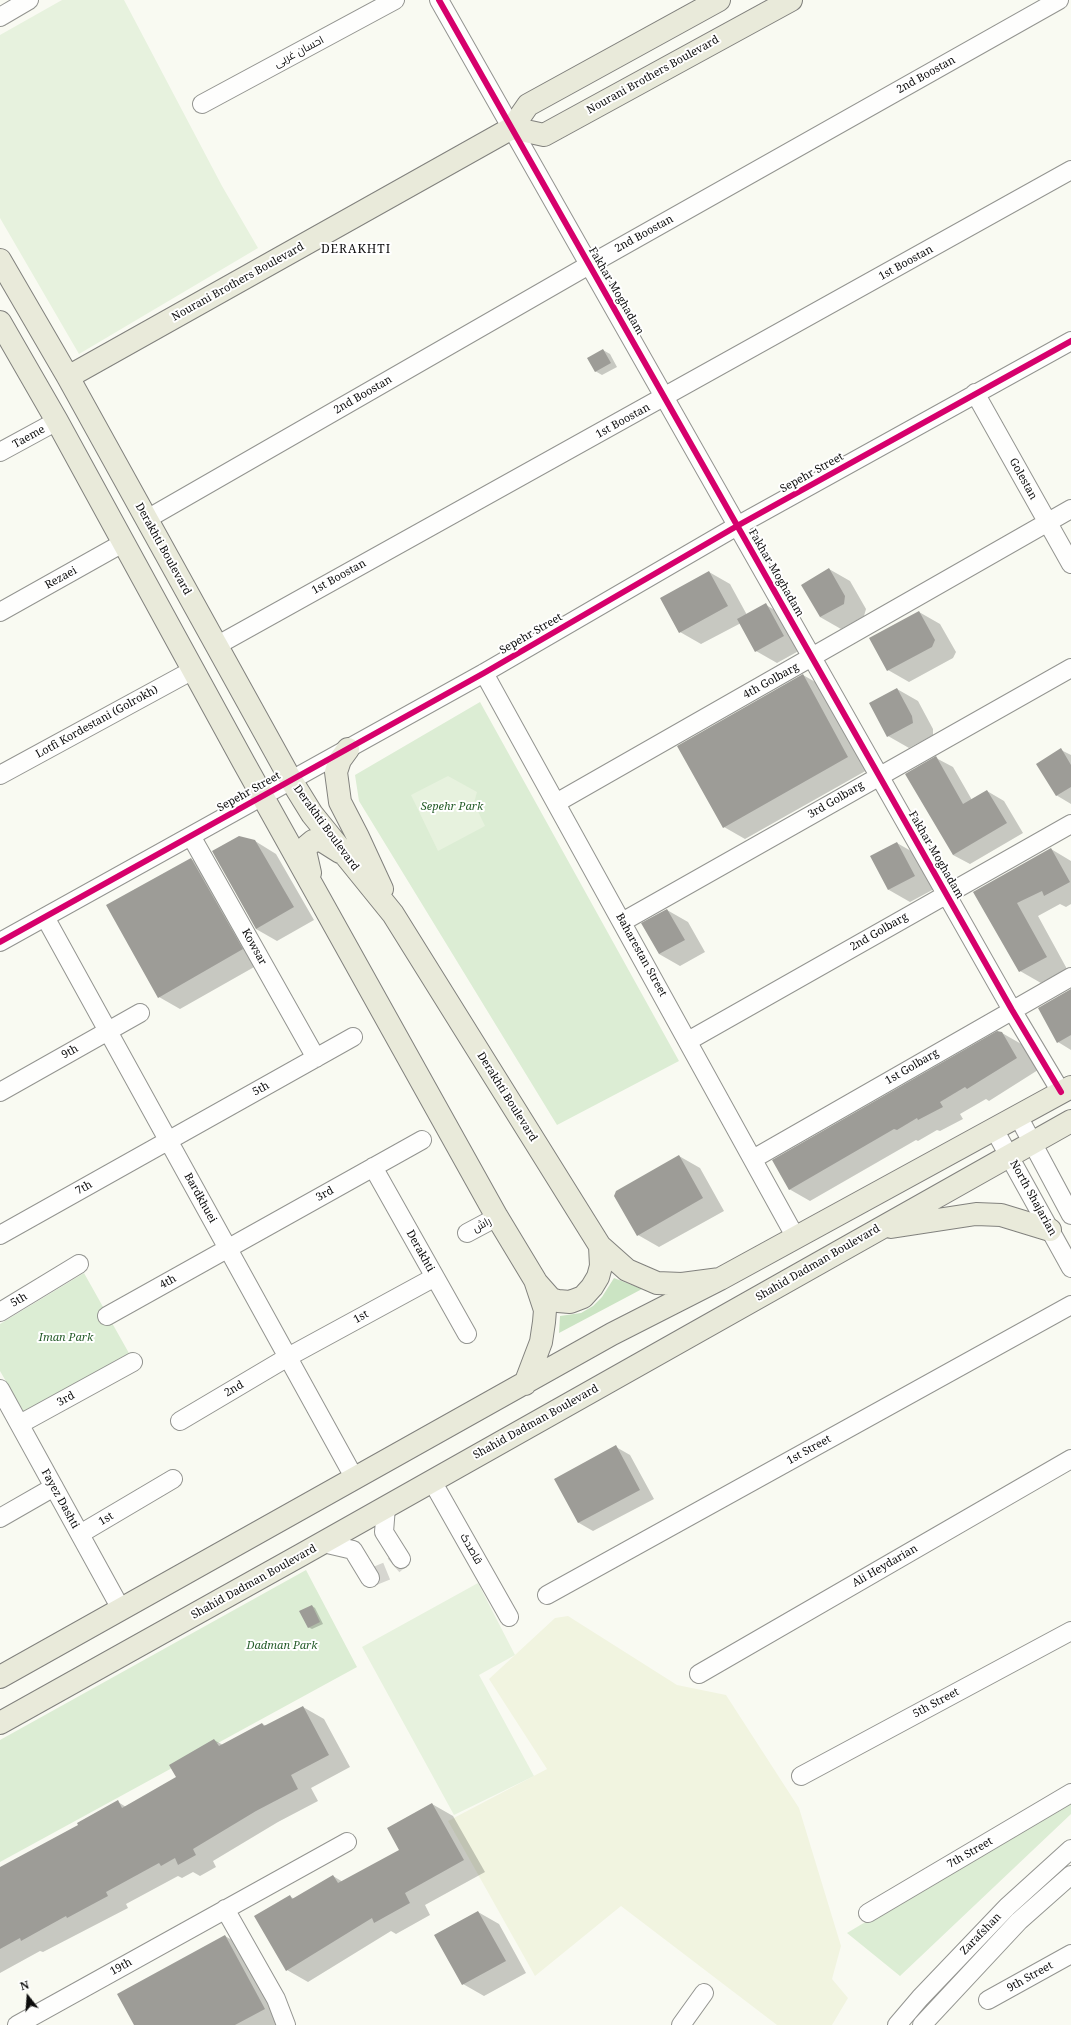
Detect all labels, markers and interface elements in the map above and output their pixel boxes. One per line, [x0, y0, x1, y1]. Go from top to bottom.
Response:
street label: احسان غربی [272, 33, 326, 71]
street label: Nourani Brothers Boulevard [585, 33, 721, 117]
street label: 2nd Boostan [894, 54, 958, 96]
street label: 2nd Boostan [612, 213, 676, 255]
street label: Nourani Brothers Boulevard [170, 240, 306, 324]
district label: DERAKHTI [321, 243, 391, 257]
street label: 1st Boostan [877, 243, 935, 283]
street label: Fakhar Moghadam [586, 245, 646, 337]
street label: 2nd Boostan [332, 373, 394, 417]
street label: 1st Boostan [594, 401, 652, 441]
street label: Taeme [11, 423, 47, 451]
street label: Sepehr Street [778, 450, 846, 496]
street label: Golestan [1006, 456, 1040, 502]
street label: Derakhti Boulevard [132, 501, 194, 597]
street label: Fakhar Moghadam [746, 527, 806, 619]
street label: 1st Boostan [310, 557, 368, 597]
street label: Rezaei [43, 564, 79, 592]
street label: Sepehr Street [497, 611, 565, 657]
street label: 4th Golbarg [741, 660, 801, 702]
street label: Lotfi Kordestani (Golrokh) [34, 683, 160, 761]
street label: Sepehr Street [215, 769, 283, 815]
street label: 3rd Golbarg [806, 779, 866, 821]
street label: Derakhti Boulevard [290, 782, 362, 874]
park label: Sepehr Park [421, 800, 483, 814]
street label: Fakhar Moghadam [906, 809, 966, 901]
street label: 2nd Golbarg [848, 910, 910, 954]
street label: Baharestan Street [613, 911, 669, 999]
street label: Kowsar [239, 926, 269, 968]
street label: 9th [59, 1042, 81, 1062]
street label: 1st Golbarg [883, 1046, 941, 1088]
street label: Derakhti Boulevard [474, 1050, 540, 1144]
street label: 5th [250, 1079, 272, 1099]
street label: North Shajarian [1007, 1158, 1059, 1238]
street label: Bardkhuei [181, 1171, 219, 1225]
street label: 7th [73, 1178, 95, 1198]
street label: 3rd [314, 1184, 336, 1204]
street label: راش [470, 1215, 494, 1235]
street label: Shahid Dadman Boulevard [754, 1222, 882, 1304]
street label: Derakhti [403, 1228, 437, 1274]
street label: 4th [157, 1272, 179, 1292]
street label: 5th [8, 1290, 30, 1310]
street label: 1st [351, 1308, 371, 1326]
park label: Iman Park [39, 1331, 93, 1345]
street label: 2nd [222, 1378, 246, 1400]
street label: Shahid Dadman Boulevard [471, 1382, 601, 1462]
street label: 3rd [55, 1389, 77, 1409]
street label: 1st Street [785, 1432, 833, 1468]
street label: Fayez Dashti [38, 1467, 82, 1531]
street label: 1st [96, 1509, 116, 1529]
street label: قاصدک [457, 1531, 485, 1567]
street label: Shahid Dadman Boulevard [189, 1542, 319, 1622]
street label: Ali Heydarian [850, 1542, 920, 1590]
park label: Dadman Park [247, 1639, 317, 1653]
street label: 5th Street [911, 1685, 961, 1721]
street label: 7th Street [945, 1835, 995, 1871]
street label: Zarafshan [958, 1910, 1004, 1958]
street label: 19th [108, 1956, 134, 1978]
street label: 9th Street [1005, 1959, 1055, 1995]
north arrow [8, 1977, 48, 2017]
text: N [18, 1977, 31, 1993]

